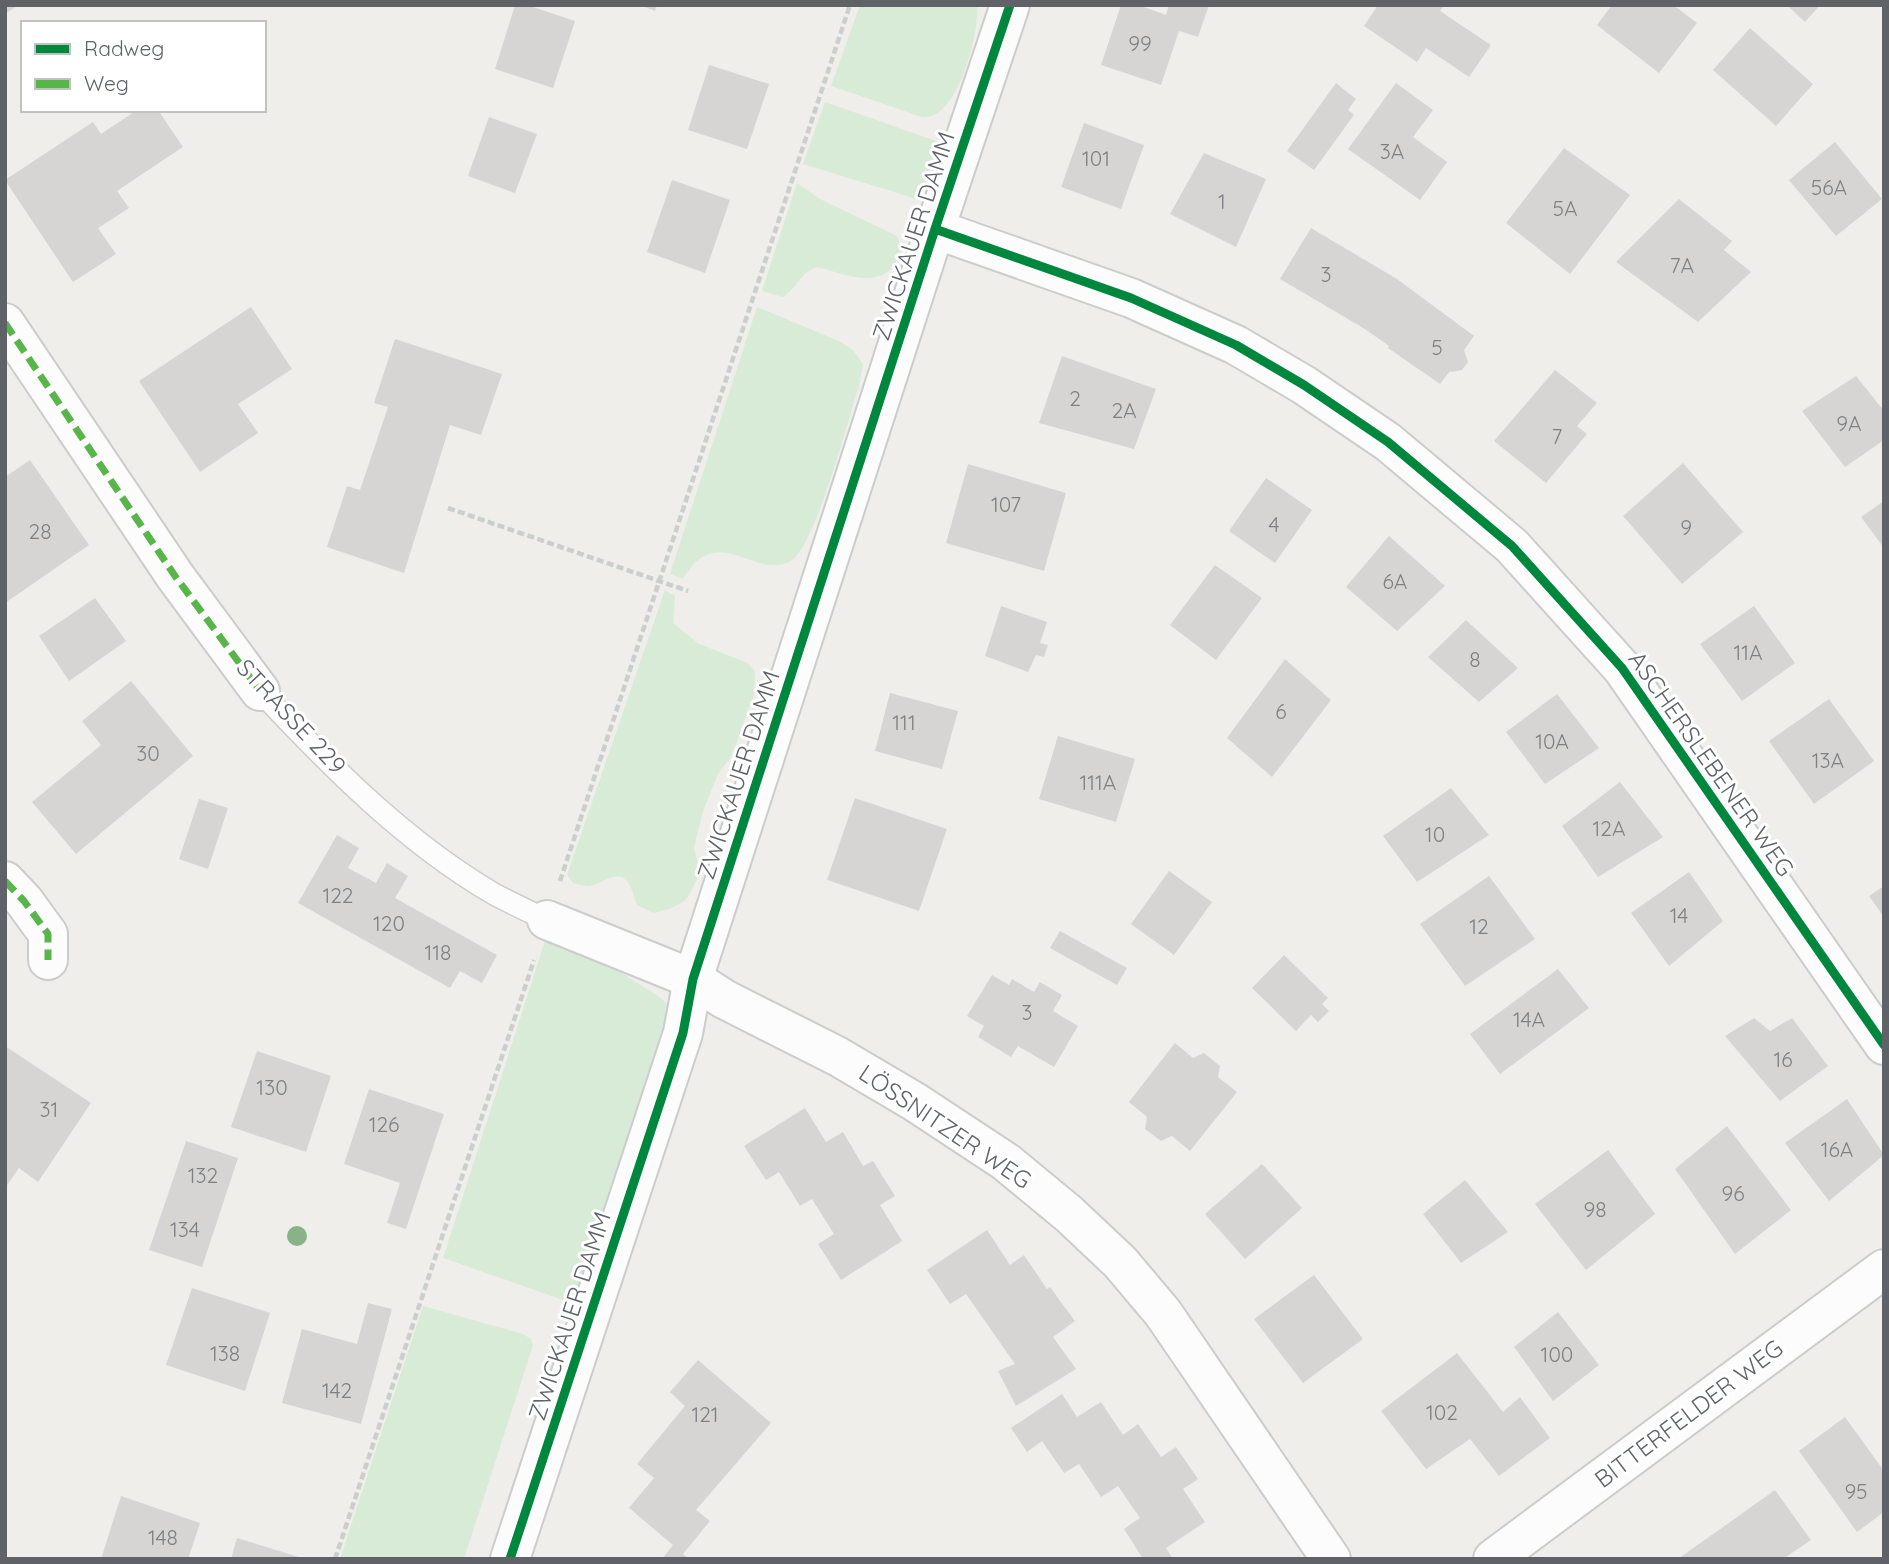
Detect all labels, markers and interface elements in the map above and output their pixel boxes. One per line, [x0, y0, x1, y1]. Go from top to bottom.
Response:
legend [21, 21, 266, 112]
house number: 99 [1128, 30, 1152, 56]
text: Radweg [84, 35, 164, 61]
text: Weg [84, 70, 129, 96]
street label: ZWICKAUER DAMM [865, 128, 961, 344]
house number: 3A [1380, 138, 1404, 164]
house number: 101 [1082, 145, 1110, 171]
house number: 56A [1811, 174, 1847, 200]
house number: 1 [1218, 188, 1226, 214]
house number: 5A [1552, 195, 1578, 221]
house number: 7A [1670, 252, 1694, 278]
house number: 3 [1320, 261, 1332, 287]
house number: 5 [1431, 334, 1443, 360]
house number: 2 [1069, 385, 1081, 411]
house number: 2A [1111, 397, 1137, 423]
house number: 9A [1836, 410, 1862, 436]
house number: 7 [1552, 423, 1563, 449]
house number: 107 [991, 491, 1021, 517]
house number: 4 [1268, 511, 1280, 537]
house number: 9 [1680, 514, 1692, 540]
house number: 28 [29, 518, 51, 544]
house number: 6A [1383, 568, 1407, 594]
house number: 11A [1733, 639, 1763, 665]
street label: ASCHERSLEBENER WEG [1623, 645, 1801, 882]
house number: 8 [1469, 646, 1481, 672]
street label: STRASSE 229 [231, 652, 353, 780]
street label: ZWICKAUER DAMM [690, 667, 786, 883]
house number: 6 [1275, 698, 1287, 724]
house number: 111 [892, 709, 916, 735]
house number: 10A [1535, 728, 1569, 754]
house number: 30 [136, 740, 160, 766]
house number: 13A [1812, 747, 1844, 773]
house number: 111A [1080, 769, 1116, 795]
house number: 12A [1593, 815, 1626, 841]
house number: 10 [1425, 821, 1445, 847]
house number: 122 [322, 882, 354, 908]
house number: 14 [1670, 902, 1688, 928]
house number: 120 [373, 910, 405, 936]
house number: 12 [1469, 913, 1489, 939]
house number: 118 [425, 939, 451, 965]
house number: 3 [1021, 999, 1033, 1025]
house number: 14A [1513, 1006, 1545, 1032]
house number: 16 [1773, 1046, 1793, 1072]
street label: LÖSSNITZER WEG [854, 1057, 1037, 1195]
house number: 130 [256, 1074, 288, 1100]
house number: 31 [40, 1096, 58, 1122]
house number: 126 [369, 1111, 399, 1137]
house number: 16A [1821, 1136, 1853, 1162]
house number: 132 [188, 1162, 218, 1188]
house number: 96 [1721, 1180, 1745, 1206]
house number: 98 [1583, 1196, 1607, 1222]
street label: ZWICKAUER DAMM [521, 1208, 617, 1424]
house number: 134 [170, 1216, 200, 1242]
street label: BITTERFELDER WEG [1588, 1333, 1788, 1494]
house number: 138 [210, 1340, 240, 1366]
house number: 100 [1541, 1341, 1573, 1367]
house number: 142 [322, 1377, 352, 1403]
house number: 102 [1426, 1399, 1458, 1425]
house number: 121 [691, 1401, 719, 1427]
house number: 95 [1844, 1478, 1868, 1504]
house number: 148 [148, 1524, 178, 1550]

